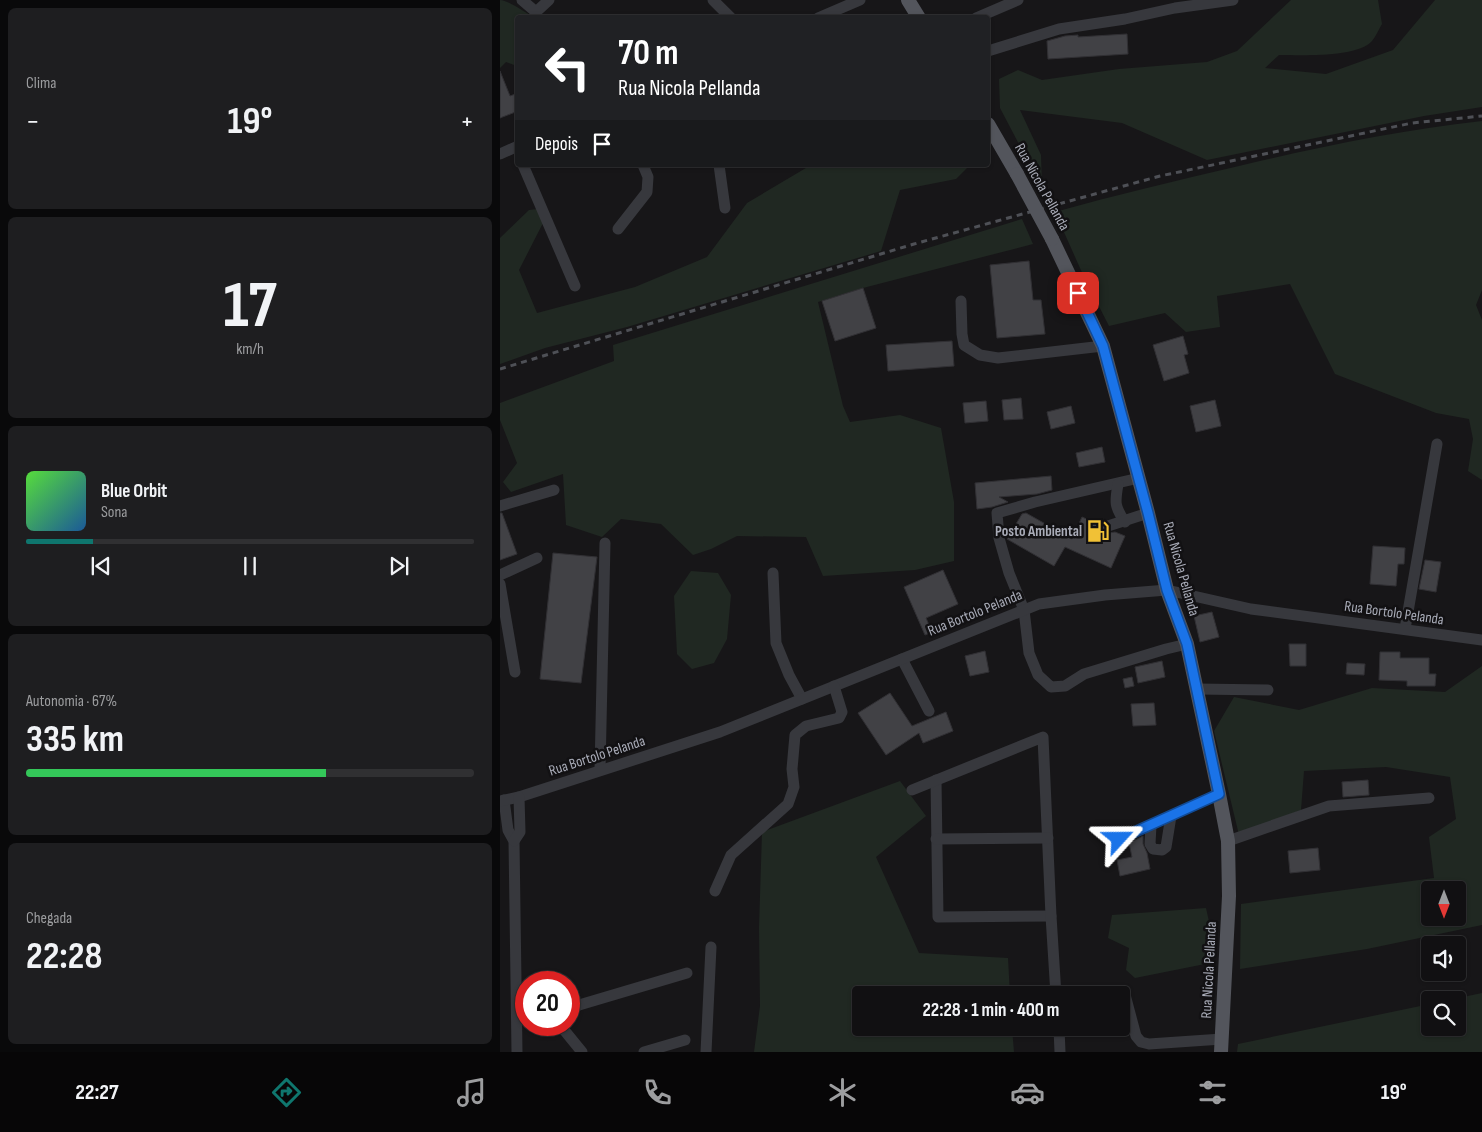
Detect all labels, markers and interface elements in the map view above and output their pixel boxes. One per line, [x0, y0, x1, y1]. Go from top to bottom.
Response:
text: 70 m [618, 32, 678, 75]
icon: left [535, 35, 600, 100]
text: Clima [26, 74, 56, 93]
text: Rua Nicola Pellanda [618, 75, 760, 102]
text: 19° [228, 99, 272, 144]
text: − [26, 105, 40, 138]
text: + [460, 105, 474, 138]
icon: arrive [588, 130, 616, 158]
text: Depois [535, 133, 578, 156]
street label: Rua Nicola Pellanda [1010, 140, 1074, 234]
text: 17 [223, 268, 277, 346]
pin [1057, 272, 1099, 314]
icon: arrive [1064, 279, 1092, 307]
text: km/h [236, 340, 264, 359]
text: Blue Orbit [101, 480, 167, 503]
text: Sona [101, 503, 128, 522]
fuel station icon: Posto Ambiental [1085, 518, 1111, 544]
street label: Rua Nicola Pellanda [1158, 520, 1204, 618]
place label: Posto Ambiental [995, 522, 1082, 541]
icon: previous [87, 552, 115, 580]
icon: pause [236, 552, 264, 580]
icon: next [385, 552, 413, 580]
street label: Rua Bortolo Pelanda [925, 585, 1025, 641]
street label: Rua Bortolo Pelanda [1343, 597, 1445, 629]
text: Autonomia · 67% [26, 692, 117, 711]
text: 335 km [26, 717, 124, 762]
street label: Rua Bortolo Pelanda [546, 731, 648, 781]
position arrow [1092, 812, 1144, 864]
north arrow [1421, 881, 1466, 926]
map controls [1421, 881, 1466, 1036]
text: Chegada [26, 909, 72, 928]
street label: Rua Nicola Pellanda [1197, 921, 1221, 1019]
text: 22:28 [26, 934, 102, 979]
button: sound [1421, 936, 1466, 981]
speed limit sign: 20 [515, 971, 580, 1036]
button: search [1421, 991, 1466, 1036]
text: 22:28 · 1 min · 400 m [923, 999, 1059, 1022]
icon: directions [269, 1075, 304, 1110]
icon: music [454, 1075, 489, 1110]
icon: phone [640, 1075, 675, 1110]
icon: climate [825, 1075, 860, 1110]
icon: car [1010, 1075, 1045, 1110]
icon: filters [1195, 1075, 1230, 1110]
text: 22:27 [75, 1079, 119, 1106]
text: 19° [1381, 1079, 1407, 1106]

